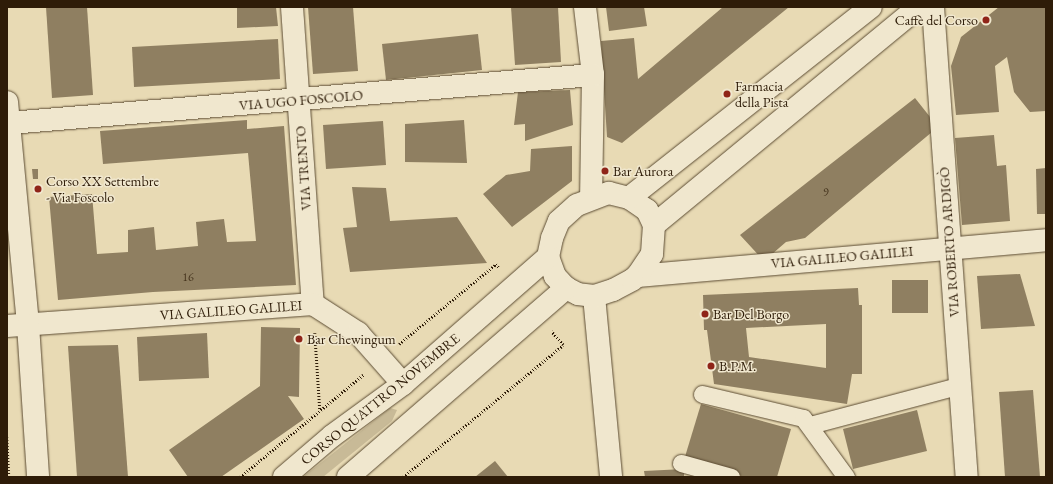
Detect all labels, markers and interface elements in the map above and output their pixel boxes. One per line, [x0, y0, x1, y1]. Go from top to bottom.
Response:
place label: Caffè del Corso [895, 12, 978, 28]
marker: Caffè del Corso [981, 15, 991, 25]
place label: Farmacia della Pista [735, 78, 788, 110]
street label: VIA UGO FOSCOLO [238, 86, 364, 114]
marker: Farmacia della Pista [722, 89, 732, 99]
street label: VIA TRENTO [292, 125, 314, 211]
place label: Bar Aurora [613, 163, 673, 179]
marker: Bar Aurora [600, 166, 610, 176]
street label: VIA ROBERTO ARDIGÒ [935, 166, 963, 318]
place label: Corso XX Settembre - Via Foscolo [46, 173, 159, 206]
marker: Corso XX Settembre - Via Foscolo [33, 184, 43, 194]
house number: 9 [823, 186, 829, 200]
street label: VIA GALILEO GALILEI [770, 242, 914, 272]
house number: 16 [182, 271, 194, 285]
street label: VIA GALILEO GALILEI [159, 297, 303, 323]
place label: Bar Del Borgo [713, 306, 789, 322]
marker: Bar Del Borgo [700, 309, 710, 319]
street label: CORSO QUATTRO NOVEMBRE [297, 330, 463, 468]
place label: Bar Chewingum [307, 331, 396, 347]
marker: Bar Chewingum [294, 334, 304, 344]
place label: B.P.M. [719, 358, 756, 374]
marker: B.P.M. [706, 361, 716, 371]

